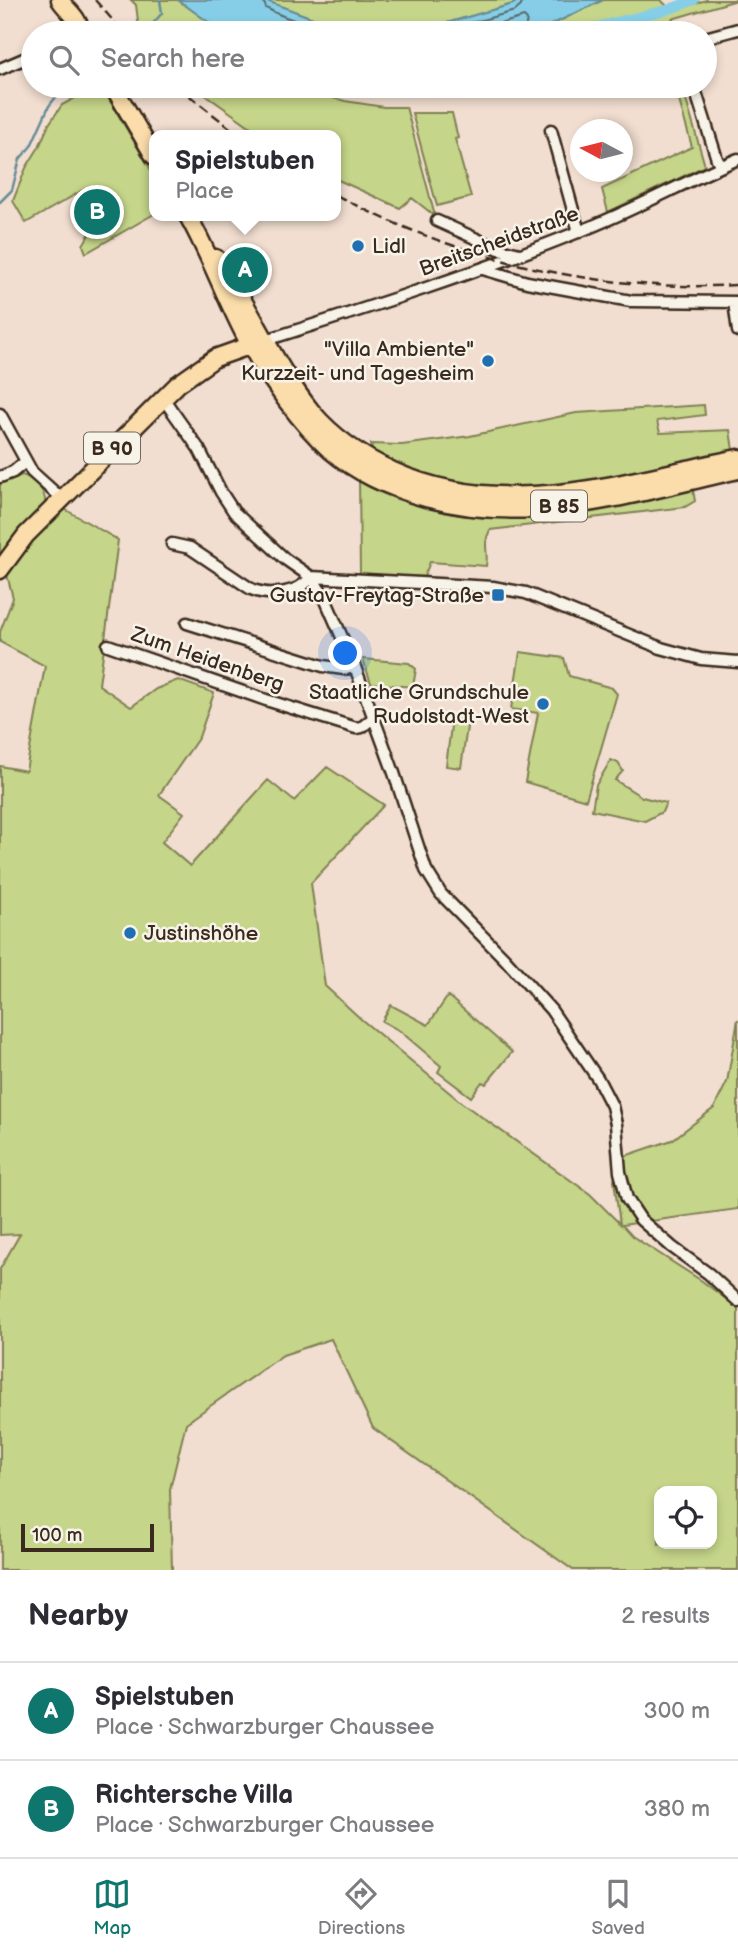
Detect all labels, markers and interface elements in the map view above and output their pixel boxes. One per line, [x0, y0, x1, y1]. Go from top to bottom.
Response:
search box [21, 21, 717, 98]
icon: search [45, 41, 83, 79]
text: Search here [101, 44, 245, 75]
north arrow [570, 119, 633, 182]
popup [149, 130, 341, 221]
text: Spielstuben [175, 146, 315, 177]
text: Place [175, 177, 234, 205]
pin: B [74, 186, 120, 238]
street label: Breitscheidstraße [416, 201, 582, 282]
place label: Lidl [372, 234, 406, 259]
marker: Lidl [350, 238, 366, 254]
pin: A [222, 244, 268, 296]
place label: "Villa Ambiente" Kurzzeit- und Tagesheim [241, 337, 474, 386]
marker: "Villa Ambiente" Kurzzeit- und Tagesheim [480, 353, 496, 369]
road number: B 90 [84, 432, 140, 463]
road number: B 85 [531, 491, 587, 522]
place label: Gustav-Freytag-Straße [269, 583, 484, 608]
marker: Gustav-Freytag-Straße [490, 587, 506, 603]
street label: Zum Heidenberg [127, 621, 288, 697]
your location [328, 636, 362, 670]
place label: Staatliche Grundschule Rudolstadt-West [309, 680, 530, 729]
marker: Staatliche Grundschule Rudolstadt-West [535, 696, 551, 712]
place label: Justinshöhe [144, 921, 258, 946]
marker: Justinshöhe [122, 925, 138, 941]
map controls [654, 1486, 717, 1549]
button: locate [654, 1486, 717, 1549]
scale bar [21, 1521, 154, 1553]
text: 100 m [32, 1524, 83, 1547]
text: Nearby [28, 1598, 128, 1634]
text: 2 results [621, 1602, 710, 1630]
text: Spielstuben [95, 1682, 234, 1713]
text: A [44, 1697, 58, 1725]
text: 300 m [644, 1697, 710, 1725]
text: Place · Schwarzburger Chaussee [95, 1713, 434, 1741]
text: Richtersche Villa [95, 1780, 293, 1811]
text: B [43, 1795, 59, 1823]
text: 380 m [644, 1795, 710, 1823]
text: Place · Schwarzburger Chaussee [95, 1811, 434, 1839]
tab: Map [93, 1875, 131, 1940]
tab: Directions [318, 1875, 405, 1940]
tab: Saved [591, 1875, 645, 1940]

